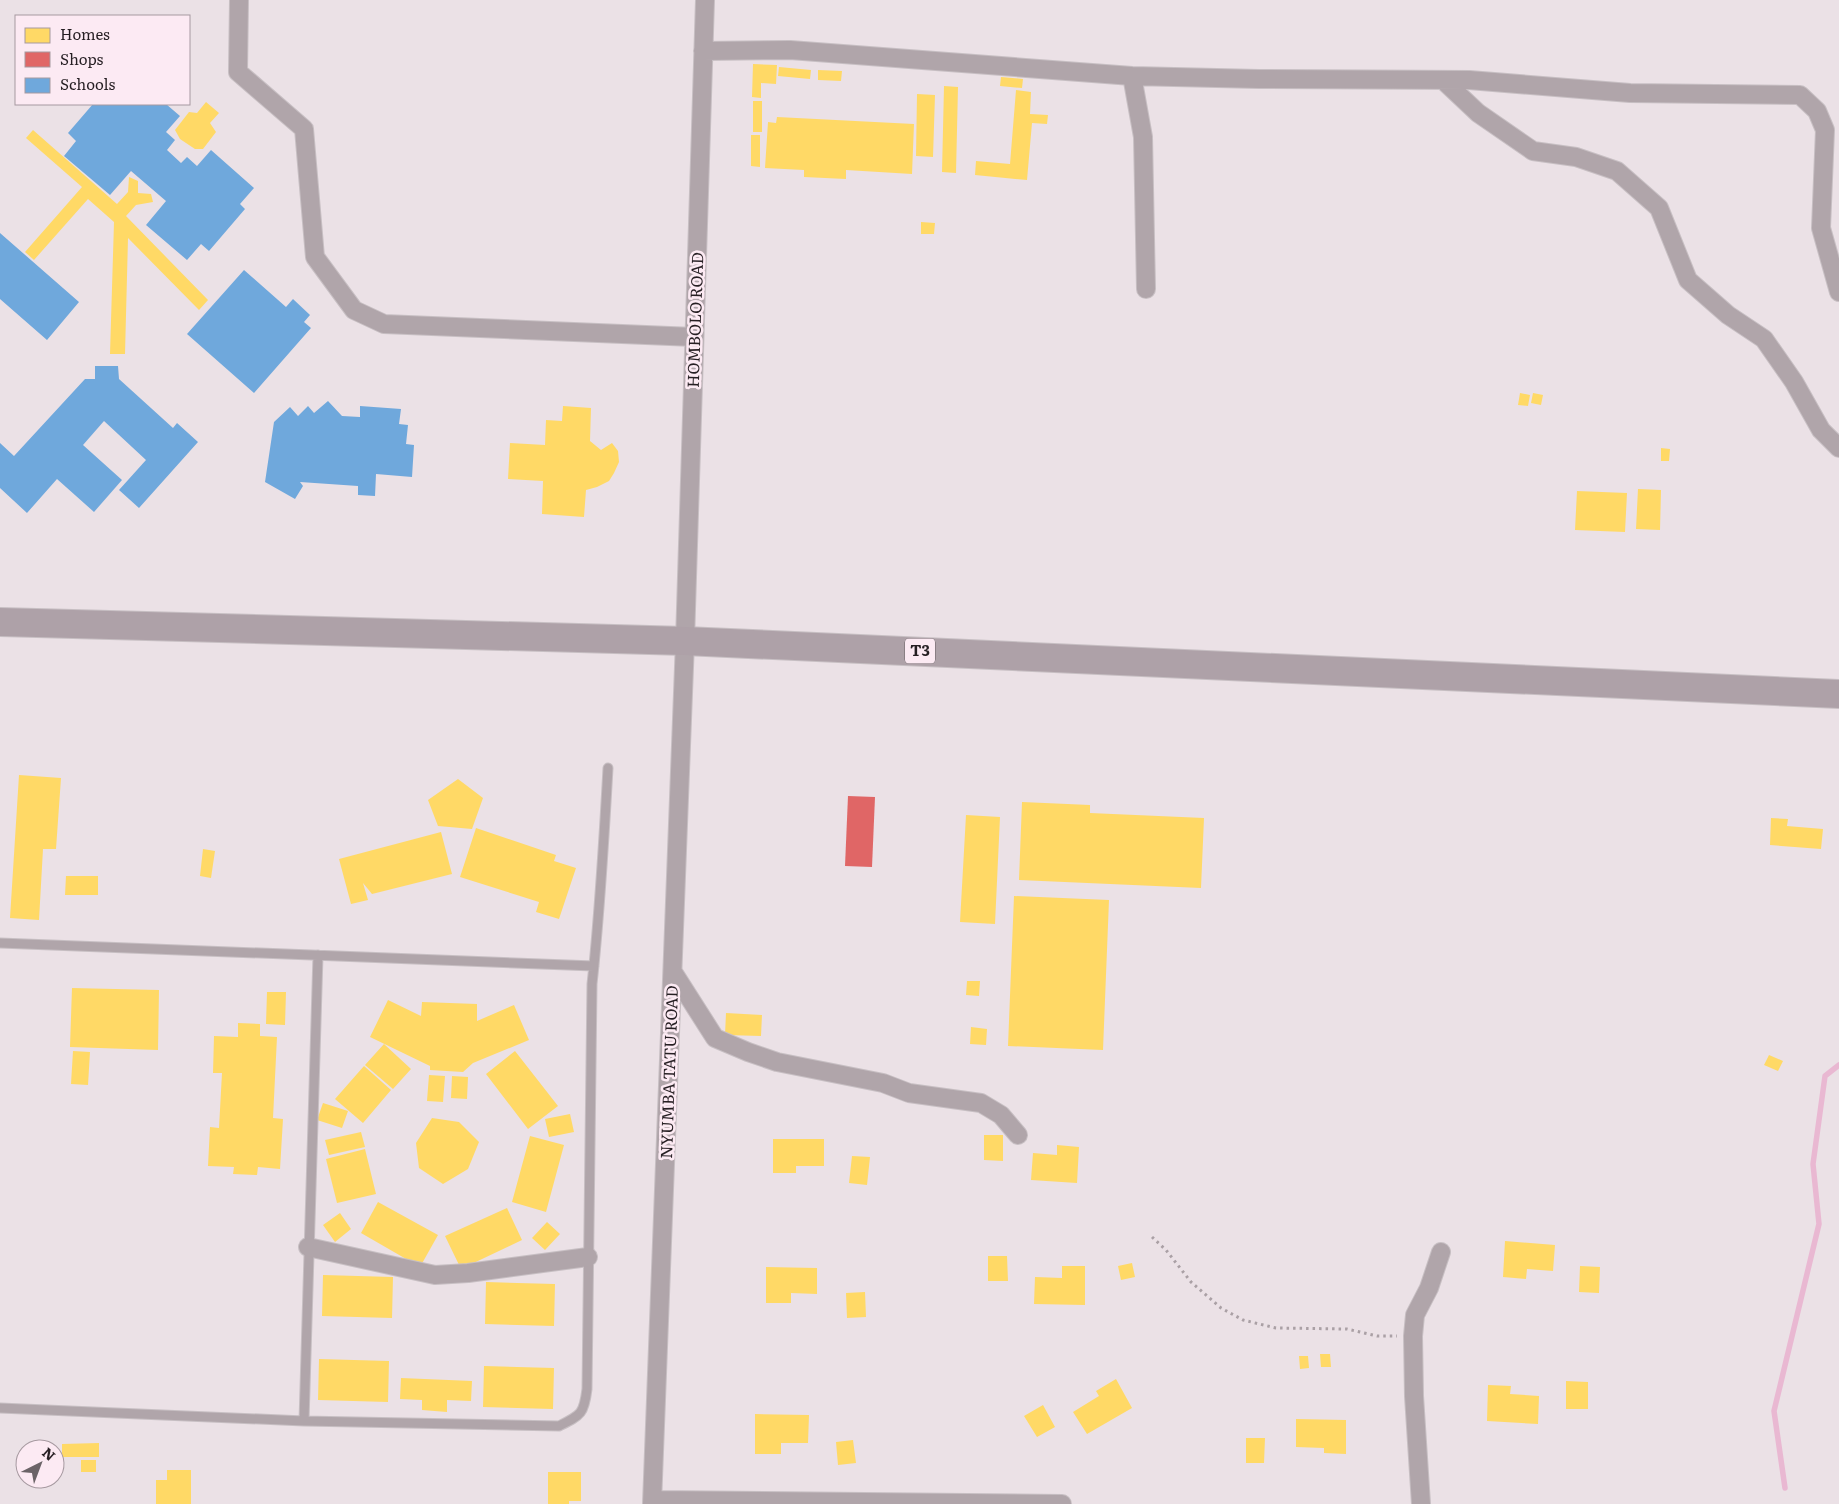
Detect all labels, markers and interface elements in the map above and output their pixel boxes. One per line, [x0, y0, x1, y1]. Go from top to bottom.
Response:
legend [15, 15, 190, 105]
text: Homes [60, 22, 110, 45]
text: Shops [60, 47, 103, 70]
text: Schools [60, 72, 116, 95]
street label: HOMBOLO ROAD [680, 252, 708, 388]
road number: T3 [905, 638, 935, 664]
street label: NYUMBA TATU ROAD [653, 985, 683, 1159]
north arrow [15, 1439, 65, 1489]
text: N [38, 1442, 61, 1465]

